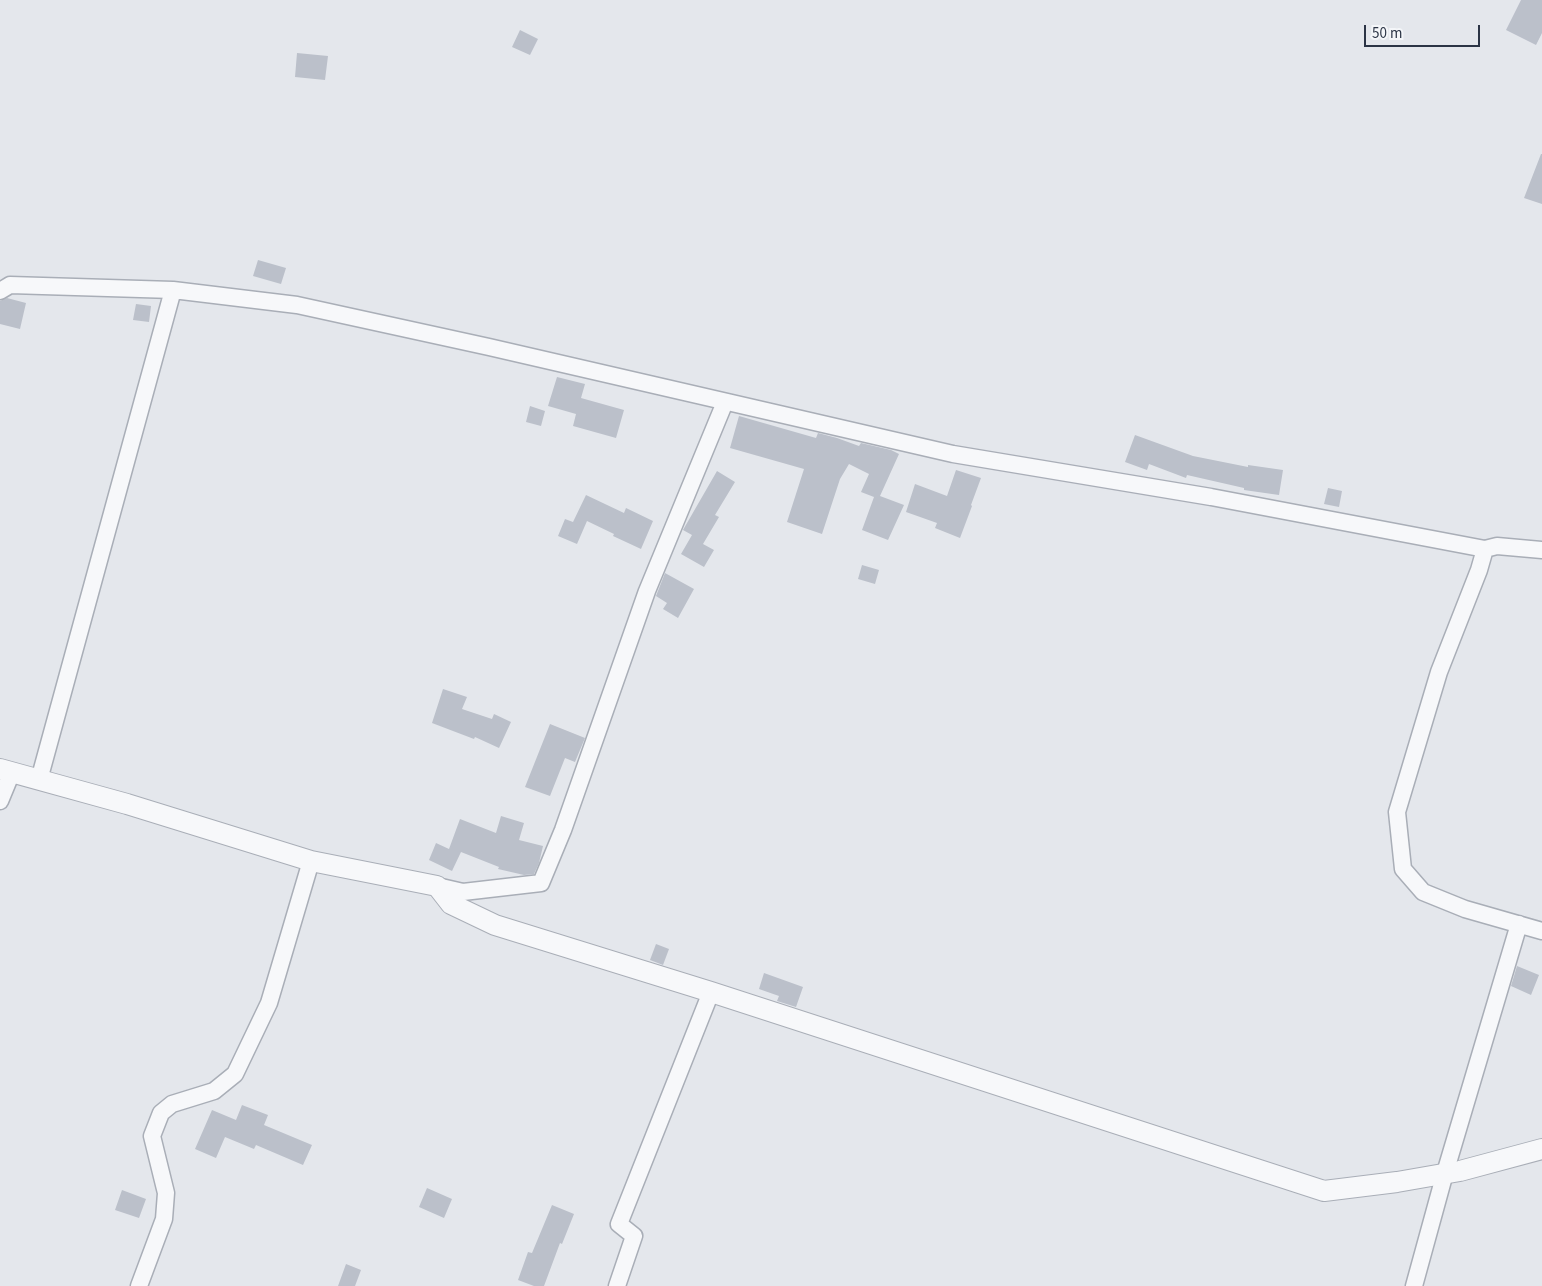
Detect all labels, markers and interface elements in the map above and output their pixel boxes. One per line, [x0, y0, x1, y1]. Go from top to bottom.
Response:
scale bar [1367, 15, 1483, 47]
text: 50 m [1372, 23, 1402, 44]

